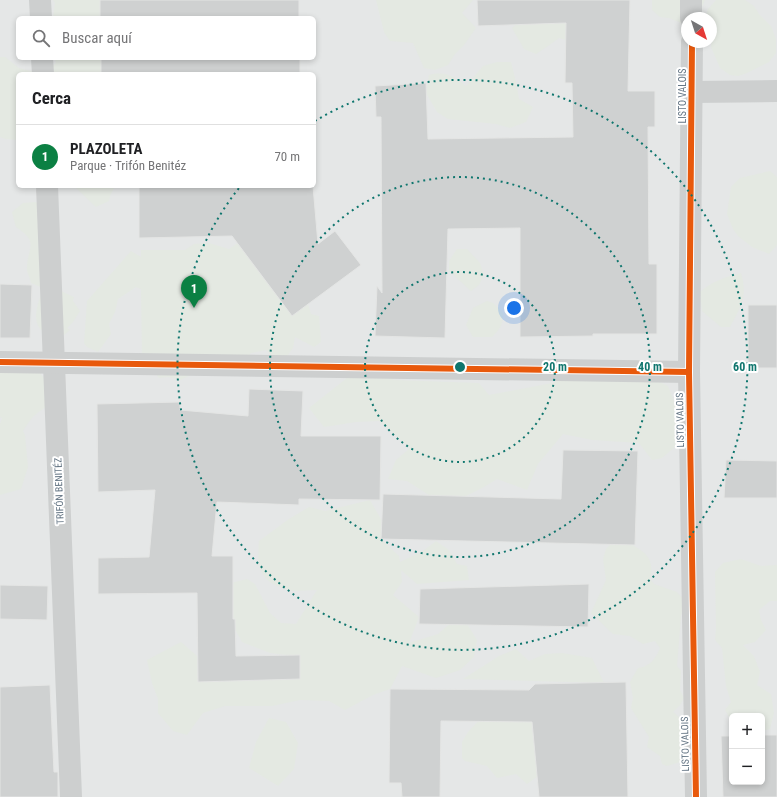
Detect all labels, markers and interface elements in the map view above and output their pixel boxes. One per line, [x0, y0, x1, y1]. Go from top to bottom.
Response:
north arrow [681, 12, 717, 48]
search box [16, 16, 316, 60]
icon: search [30, 27, 52, 49]
text: Buscar aquí [62, 29, 132, 47]
street label: LISTO VALOIS [677, 69, 688, 123]
text: Cerca [32, 88, 71, 108]
text: PLAZOLETA [70, 140, 143, 158]
text: 1 [42, 149, 48, 164]
text: 70 m [274, 149, 300, 164]
text: Parque · Trifón Benitéz [70, 158, 186, 173]
pin: 1 [181, 275, 207, 308]
your location [504, 298, 524, 318]
centre of rings [453, 360, 467, 374]
text: 20 m [543, 360, 567, 374]
text: 40 m [638, 360, 662, 374]
text: 60 m [733, 360, 757, 374]
street label: LISTO VALOIS [674, 392, 686, 448]
street label: TRIFÓN BENITÉZ [51, 457, 66, 525]
map controls [729, 713, 765, 785]
button: + [729, 713, 765, 749]
street label: LISTO VALOIS [679, 716, 691, 772]
button: − [729, 749, 765, 785]

